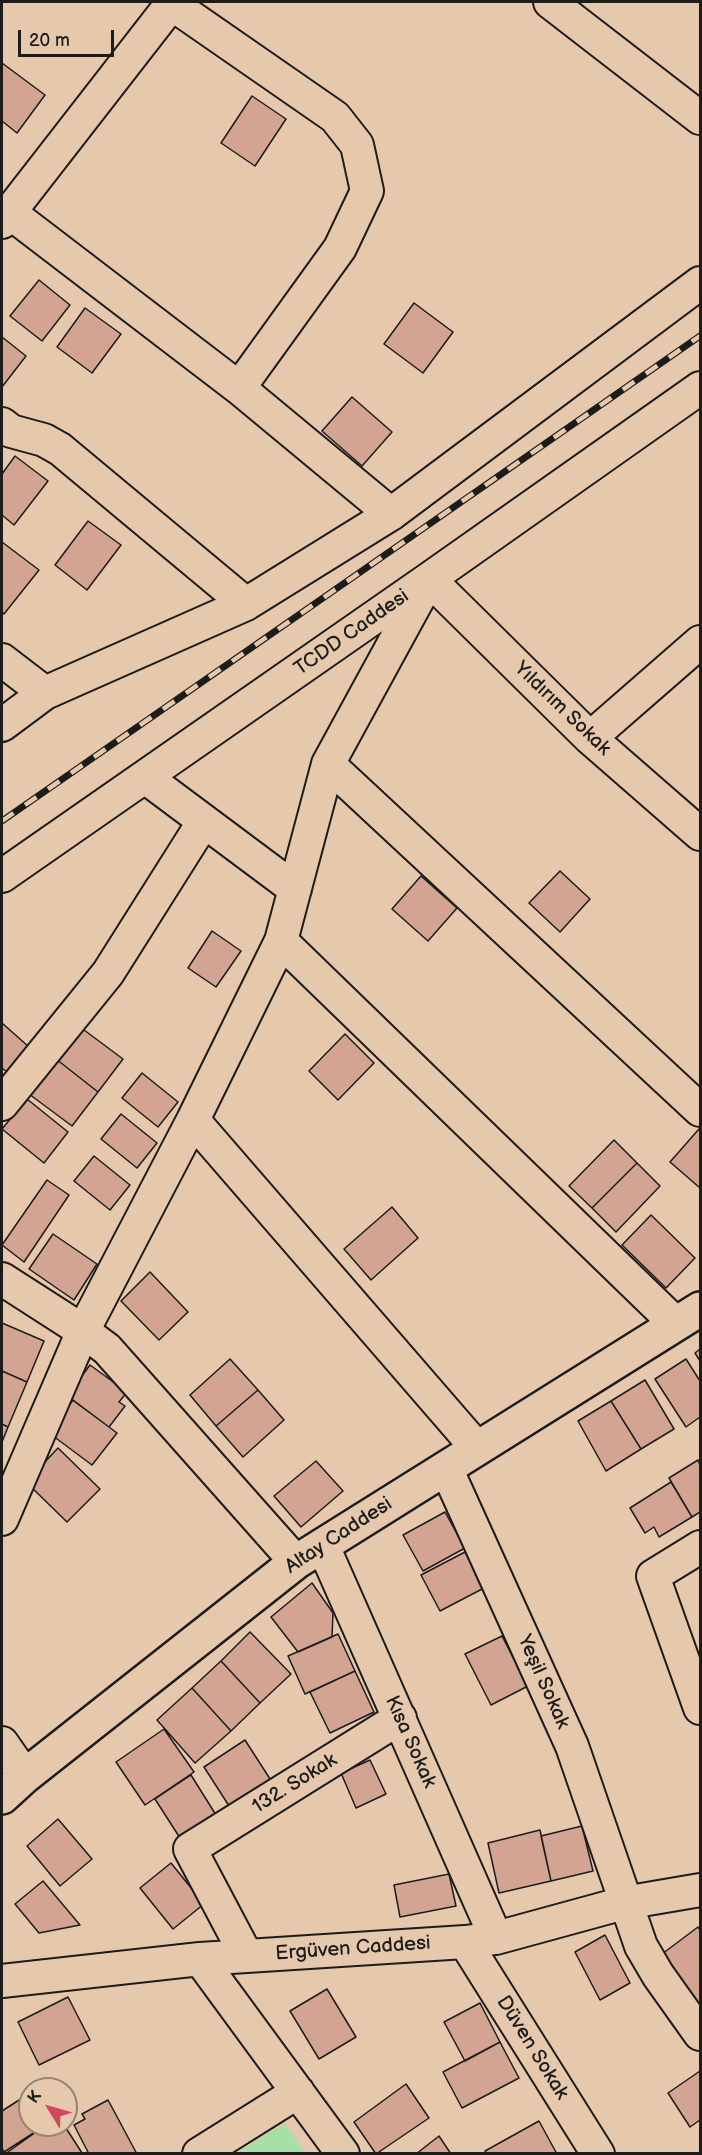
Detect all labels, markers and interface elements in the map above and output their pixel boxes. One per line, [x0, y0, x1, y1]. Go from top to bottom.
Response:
scale bar [21, 18, 117, 56]
text: 20 m [29, 30, 70, 51]
street label: TCDD Caddesi [290, 585, 414, 681]
street label: Yıldırım Sokak [509, 657, 615, 761]
street label: Altay Caddesi [281, 1492, 397, 1580]
street label: Yeşil Sokak [512, 1631, 574, 1733]
street label: Kısa Sokak [379, 1692, 441, 1792]
street label: 132. Sokak [248, 1749, 342, 1819]
street label: Ergüven Caddesi [275, 1932, 431, 1966]
street label: Düven Sokak [491, 1992, 573, 2104]
north arrow [18, 2077, 78, 2137]
text: K [24, 2087, 46, 2107]

